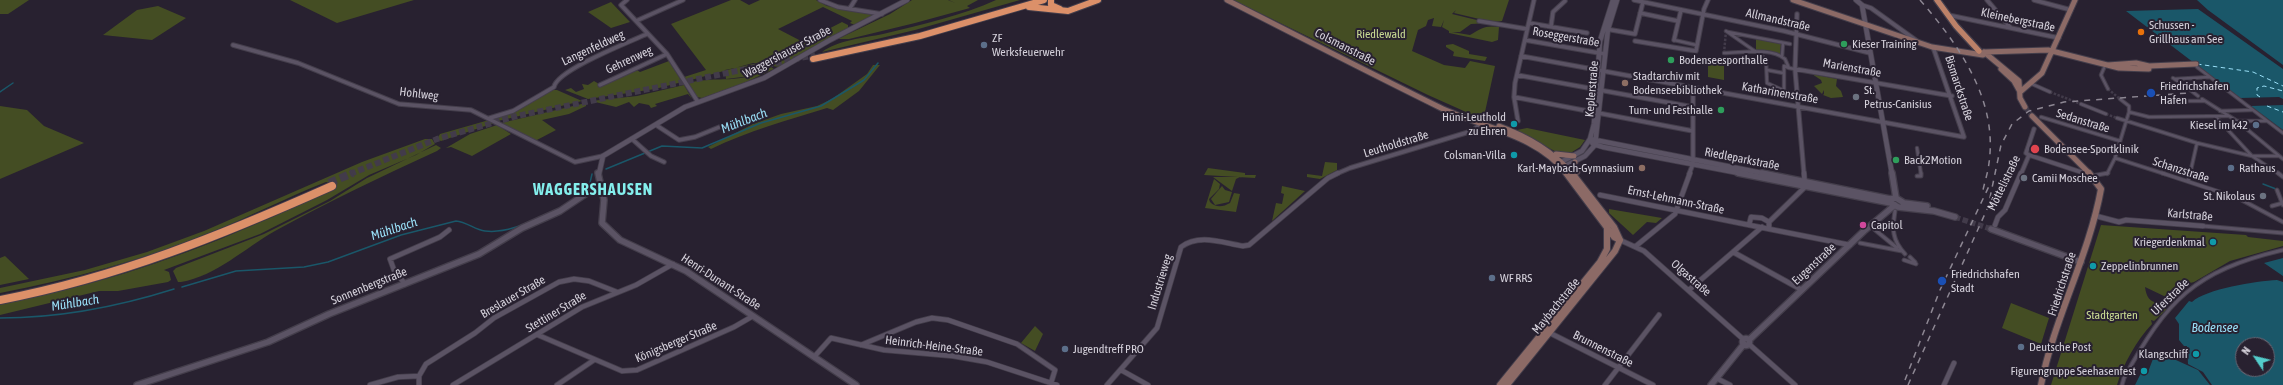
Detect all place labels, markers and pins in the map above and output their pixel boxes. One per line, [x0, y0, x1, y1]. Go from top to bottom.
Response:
place label: Schussen - Grillhaus am See [2149, 18, 2223, 46]
marker: Schussen - Grillhaus am See [2136, 27, 2146, 37]
place label: ZF Werksfeuerwehr [992, 31, 1064, 59]
place label: Kieser Training [1852, 37, 1917, 51]
marker: Kieser Training [1839, 39, 1849, 49]
marker: ZF Werksfeuerwehr [979, 40, 989, 50]
place label: Bodenseesporthalle [1679, 53, 1768, 67]
marker: Bodenseesporthalle [1666, 55, 1676, 65]
place label: Stadtarchiv mit Bodenseebibliothek [1633, 69, 1722, 97]
marker: Stadtarchiv mit Bodenseebibliothek [1620, 78, 1630, 88]
place label: Friedrichshafen Hafen [2160, 79, 2229, 107]
place label: St. Petrus-Canisius [1864, 83, 1932, 111]
marker: Friedrichshafen Hafen [2145, 87, 2157, 99]
marker: St. Petrus-Canisius [1851, 92, 1861, 102]
place label: Turn- und Festhalle [1629, 103, 1713, 117]
marker: Turn- und Festhalle [1716, 105, 1726, 115]
place label: Hüni-Leuthold zu Ehren [1442, 110, 1506, 138]
place label: Kiesel im k42 [2190, 118, 2248, 132]
marker: Hüni-Leuthold zu Ehren [1509, 119, 1519, 129]
marker: Kiesel im k42 [2251, 120, 2261, 130]
place label: Bodensee-Sportklinik [2044, 142, 2139, 156]
marker: Bodensee-Sportklinik [2029, 143, 2041, 155]
place label: Colsman-Villa [1444, 148, 1506, 162]
marker: Colsman-Villa [1509, 150, 1519, 160]
place label: Back2Motion [1904, 153, 1962, 167]
marker: Back2Motion [1891, 155, 1901, 165]
place label: Karl-Maybach-Gymnasium [1517, 161, 1634, 175]
place label: Rathaus [2239, 161, 2275, 175]
marker: Karl-Maybach-Gymnasium [1637, 163, 1647, 173]
marker: Rathaus [2226, 163, 2236, 173]
place label: Camii Moschee [2032, 171, 2098, 185]
marker: Camii Moschee [2019, 173, 2029, 183]
place label: St. Nikolaus [2203, 189, 2255, 203]
marker: St. Nikolaus [2258, 191, 2268, 201]
place label: Capitol [1871, 218, 1903, 232]
marker: Capitol [1858, 220, 1868, 230]
place label: Kriegerdenkmal [2134, 235, 2205, 249]
marker: Kriegerdenkmal [2208, 237, 2218, 247]
place label: Zeppelinbrunnen [2101, 259, 2178, 273]
marker: Zeppelinbrunnen [2088, 261, 2098, 271]
place label: Friedrichshafen Stadt [1951, 267, 2020, 295]
place label: WF RRS [1500, 271, 1532, 285]
marker: WF RRS [1487, 273, 1497, 283]
marker: Friedrichshafen Stadt [1936, 275, 1948, 287]
place label: Deutsche Post [2029, 340, 2091, 354]
place label: Jugendtreff PRO [1073, 342, 1144, 356]
marker: Deutsche Post [2016, 342, 2026, 352]
marker: Jugendtreff PRO [1060, 344, 1070, 354]
place label: Klangschiff [2139, 347, 2188, 361]
marker: Klangschiff [2191, 349, 2201, 359]
place label: Figurengruppe Seehasenfest [2010, 364, 2136, 378]
marker: Figurengruppe Seehasenfest [2139, 366, 2149, 376]

